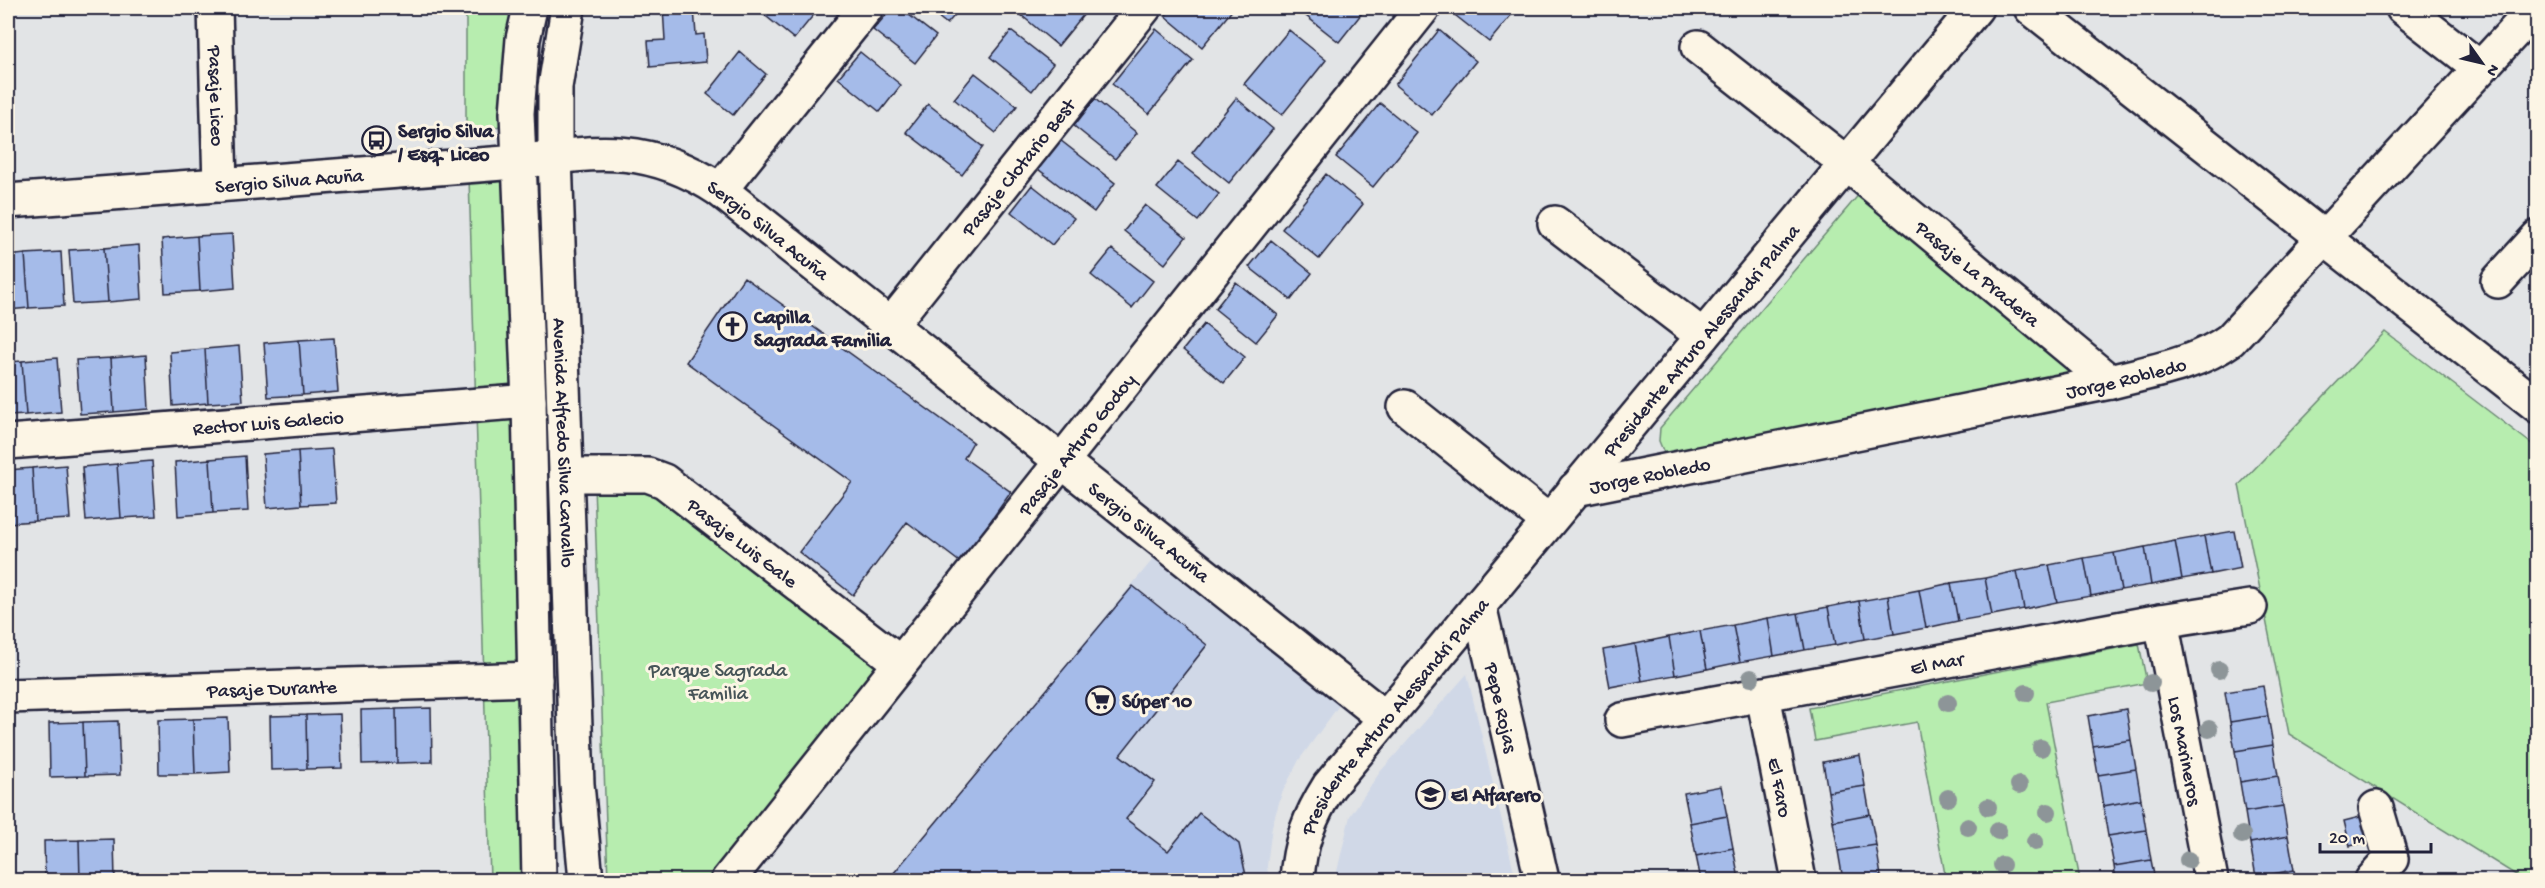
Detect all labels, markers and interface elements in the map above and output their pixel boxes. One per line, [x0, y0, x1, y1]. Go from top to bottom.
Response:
north arrow [2452, 33, 2512, 93]
street label: Pasaje Liceo [201, 44, 227, 147]
text: N [2480, 60, 2502, 80]
street label: Pasaje Clotario Best [958, 94, 1083, 243]
place label: Sergio Silva / Esq. Liceo [397, 122, 494, 168]
bus stop icon: Sergio Silva / Esq. Liceo [361, 125, 393, 157]
street label: Sergio Silva Acuña [214, 166, 365, 200]
street label: Sergio Silva Acuña [702, 177, 833, 287]
street label: Pasaje La Pradera [1909, 217, 2043, 334]
street label: Presidente Arturo Alessandri Palma [1599, 220, 1807, 464]
place label: Capilla Sagrada Familia [753, 308, 892, 354]
church icon: Capilla Sagrada Familia [717, 311, 749, 343]
street label: Avenida Alfredo Silva Carvallo [546, 318, 577, 568]
street label: Jorge Robledo [2064, 355, 2190, 406]
street label: Pasaje Arturo Godoy [1014, 370, 1142, 522]
street label: Rector Luis Galecio [192, 408, 345, 442]
street label: Jorge Robledo [1588, 454, 1713, 501]
street label: Sergio Silva Acuña [1082, 479, 1214, 590]
street label: Pasaje Luis Gale [680, 494, 801, 595]
street label: Presidente Arturo Alessandri Palma [1298, 594, 1496, 840]
street label: El Mar [1909, 649, 1968, 682]
street label: Pepe Rojas [1477, 660, 1521, 756]
park label: Parque Sagrada Familia [648, 661, 788, 707]
street label: Pasaje Durante [206, 677, 338, 705]
supermarket icon: Súper 10 [1085, 684, 1117, 716]
place label: Súper 10 [1122, 692, 1193, 715]
street label: Los Marineros [2161, 695, 2205, 809]
street label: El Faro [1760, 756, 1795, 820]
school or university icon: El Alfarero [1414, 778, 1446, 810]
place label: El Alfarero [1451, 786, 1542, 809]
scale bar [2320, 816, 2431, 854]
text: 20 m [2329, 829, 2365, 850]

